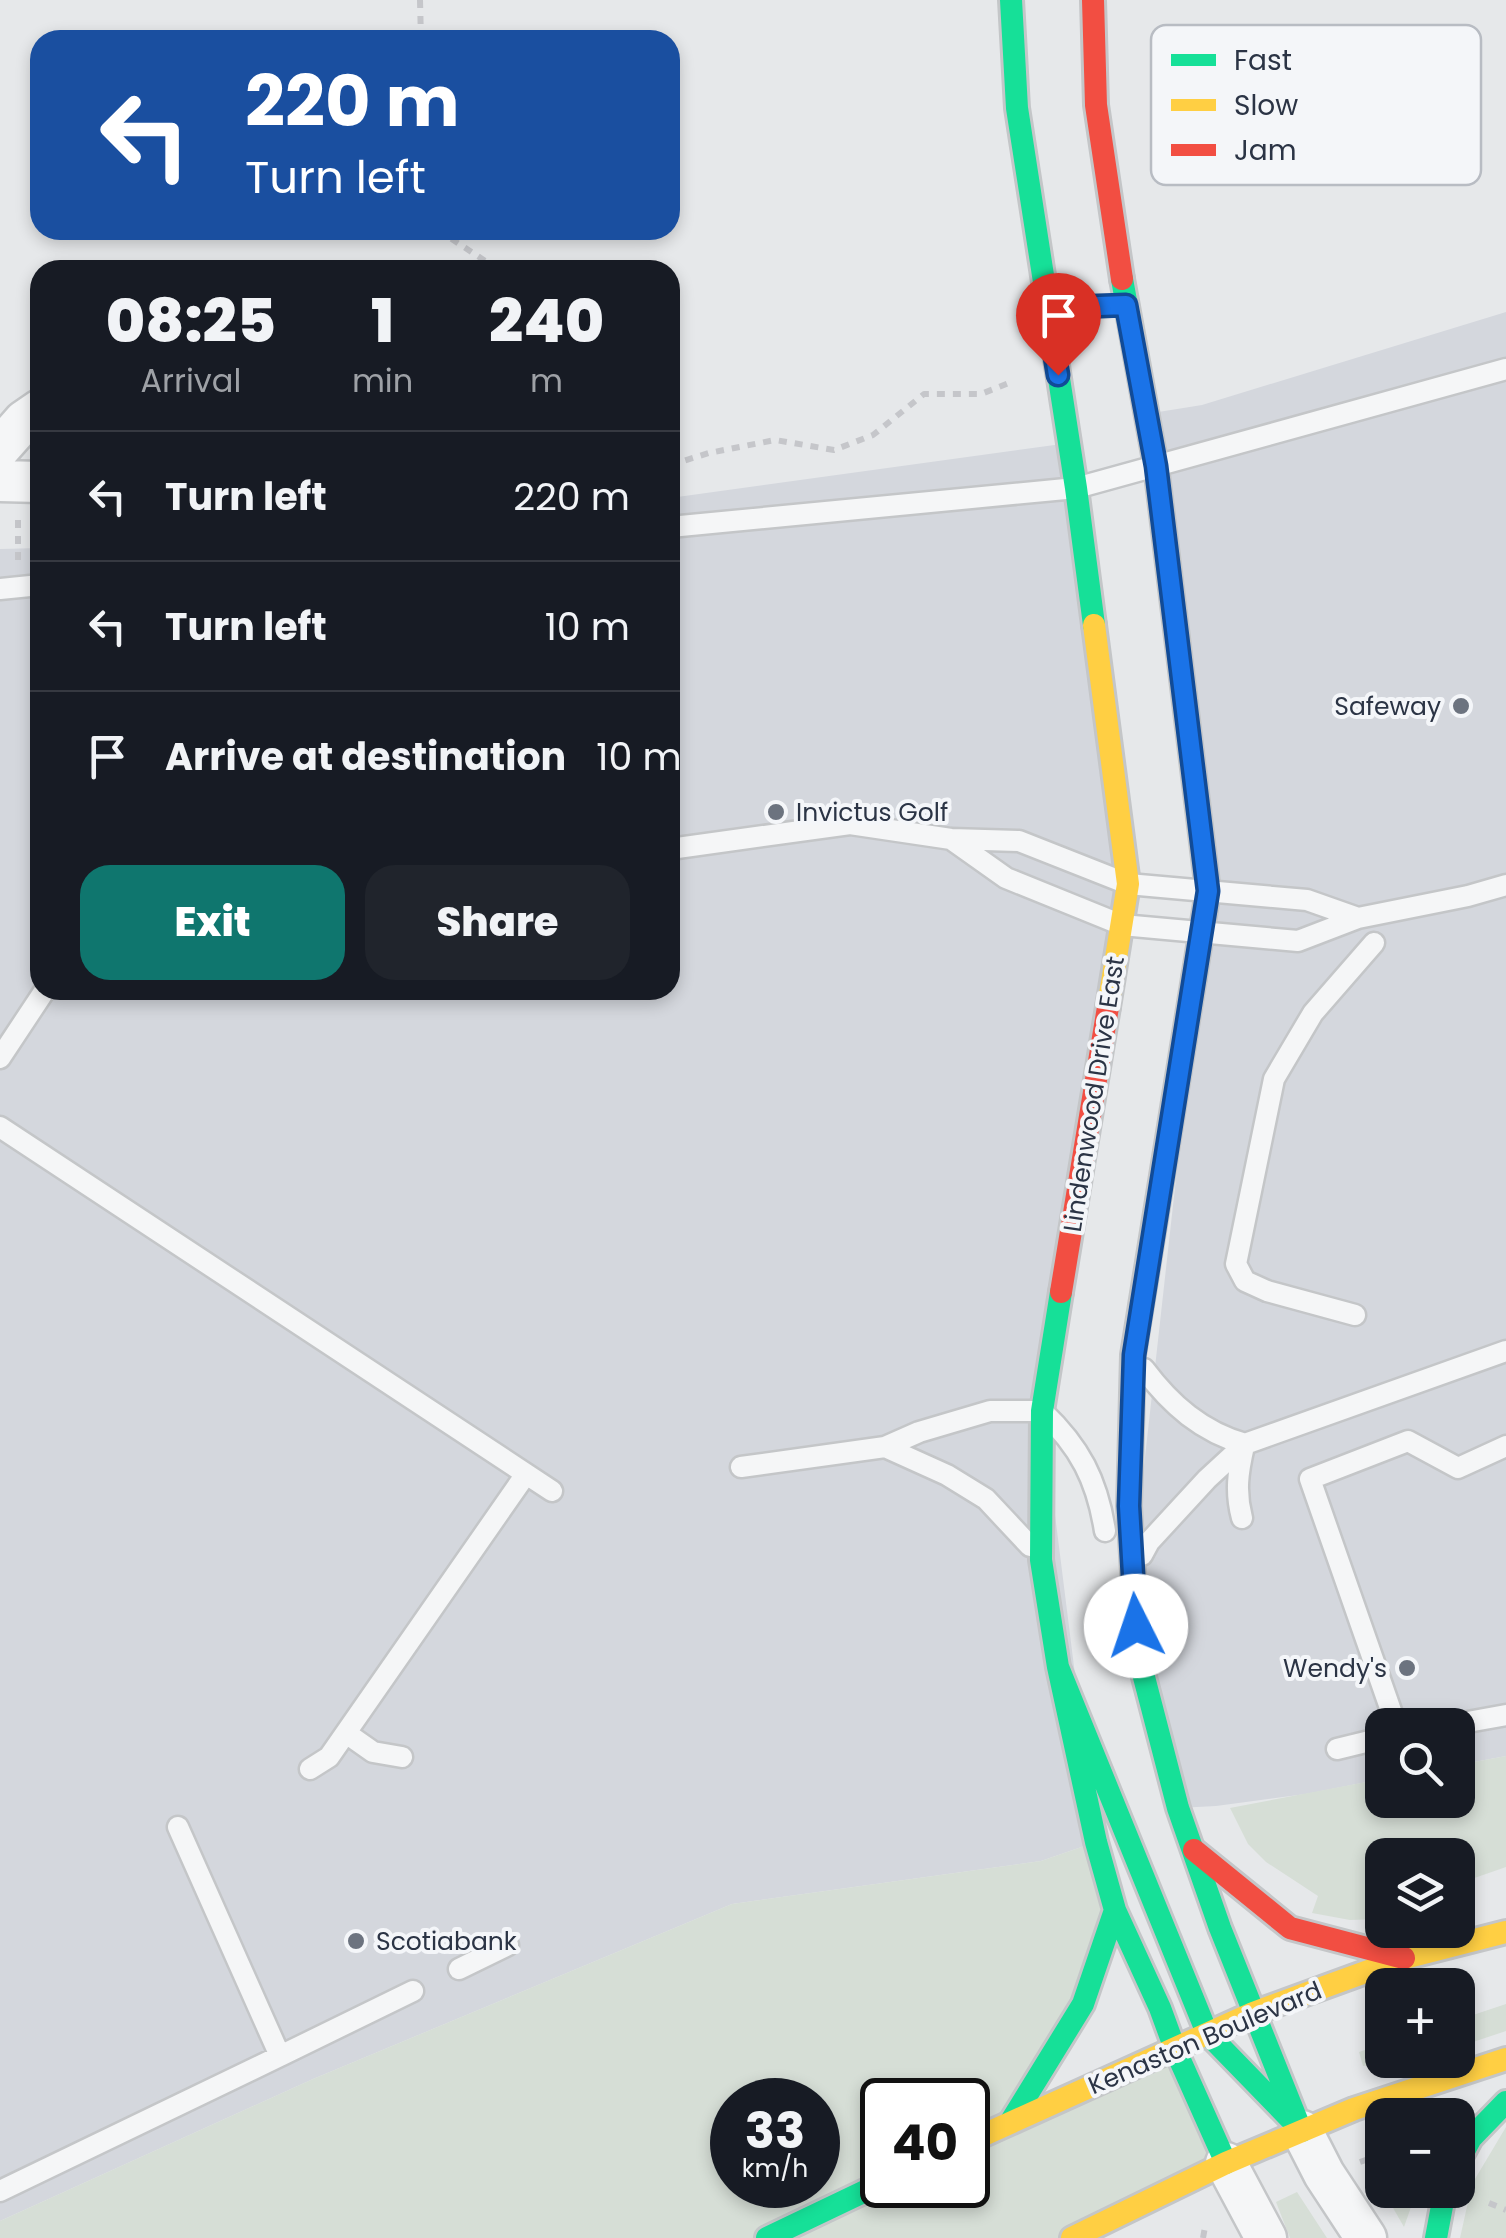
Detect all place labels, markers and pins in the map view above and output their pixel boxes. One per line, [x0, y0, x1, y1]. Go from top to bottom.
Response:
pin [1016, 273, 1101, 376]
place label: Safeway [1334, 689, 1441, 724]
marker: Safeway [1450, 695, 1472, 717]
place label: Invictus Golf [796, 795, 948, 830]
marker: Invictus Golf [765, 801, 787, 823]
place label: Wendy's [1283, 1651, 1387, 1686]
marker: Wendy's [1396, 1657, 1418, 1679]
place label: Scotiabank [376, 1924, 517, 1959]
marker: Scotiabank [345, 1930, 367, 1952]

